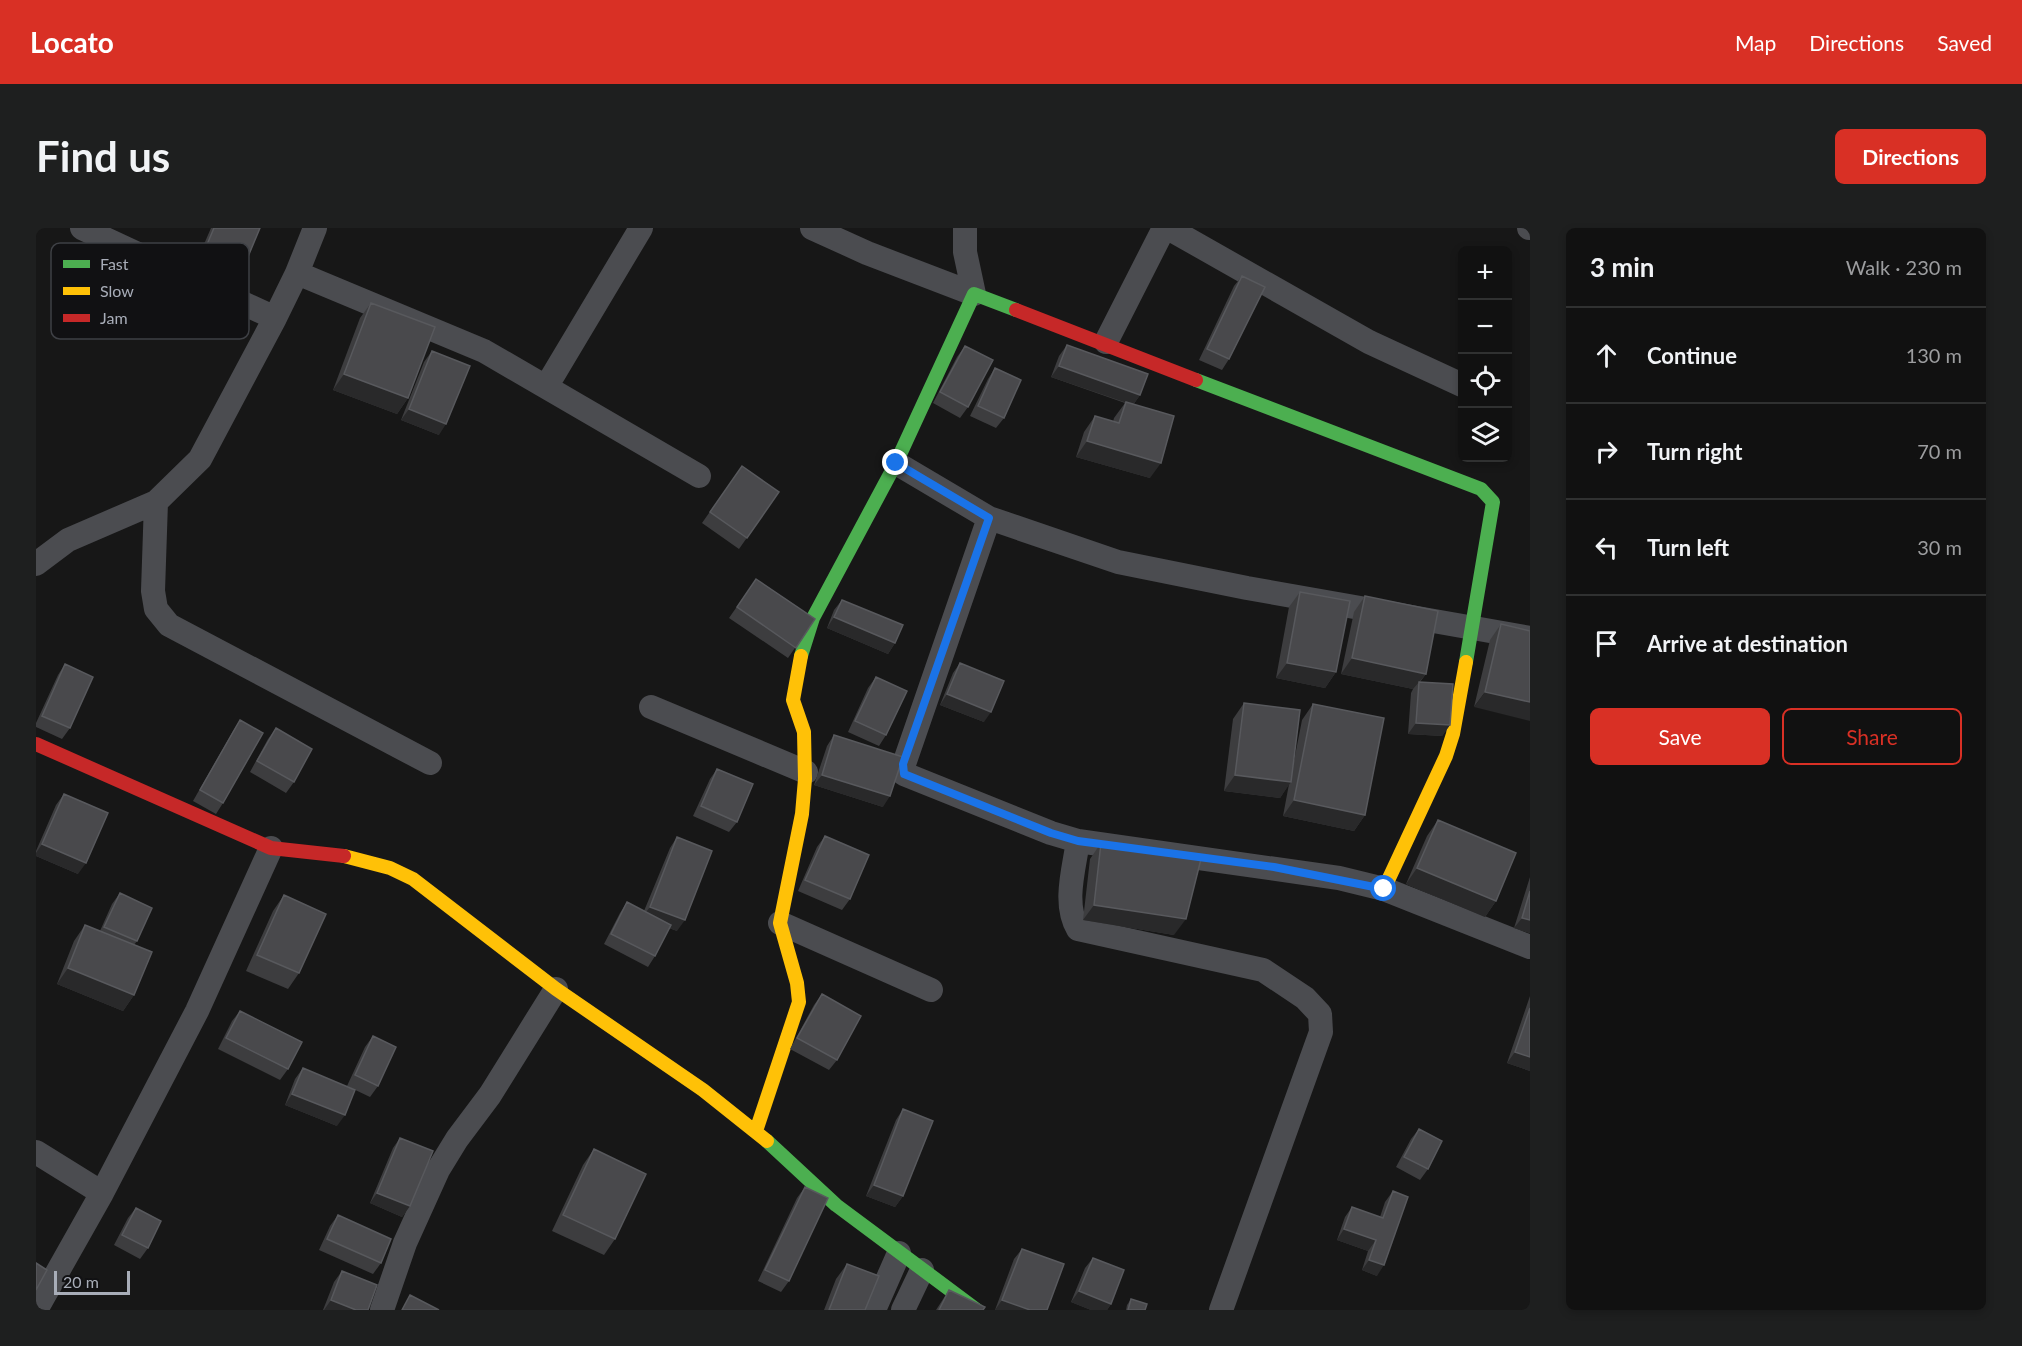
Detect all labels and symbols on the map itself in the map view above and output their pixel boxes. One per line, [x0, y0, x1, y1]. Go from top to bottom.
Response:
legend [51, 243, 249, 339]
text: Fast [100, 254, 129, 273]
text: Slow [100, 281, 134, 300]
text: Jam [100, 308, 128, 327]
route end [882, 449, 908, 475]
route start [1370, 875, 1396, 901]
scale bar [54, 1268, 130, 1296]

